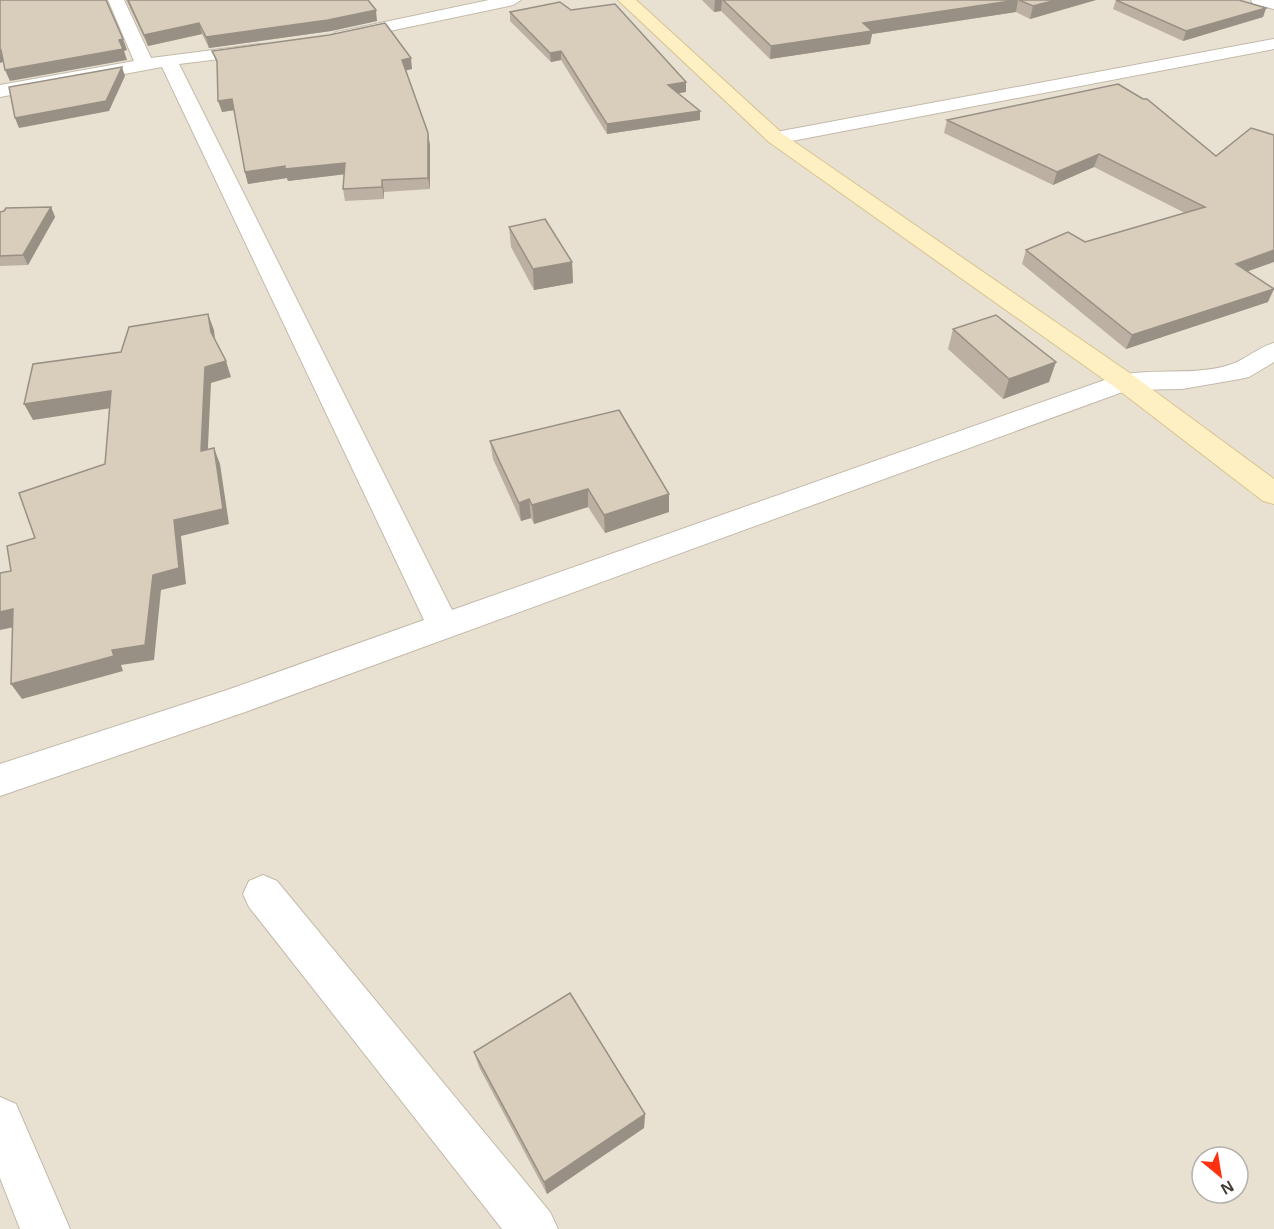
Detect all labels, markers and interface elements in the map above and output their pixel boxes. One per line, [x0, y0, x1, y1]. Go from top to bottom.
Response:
north arrow [1190, 1145, 1250, 1205]
text: N [1218, 1177, 1237, 1198]

